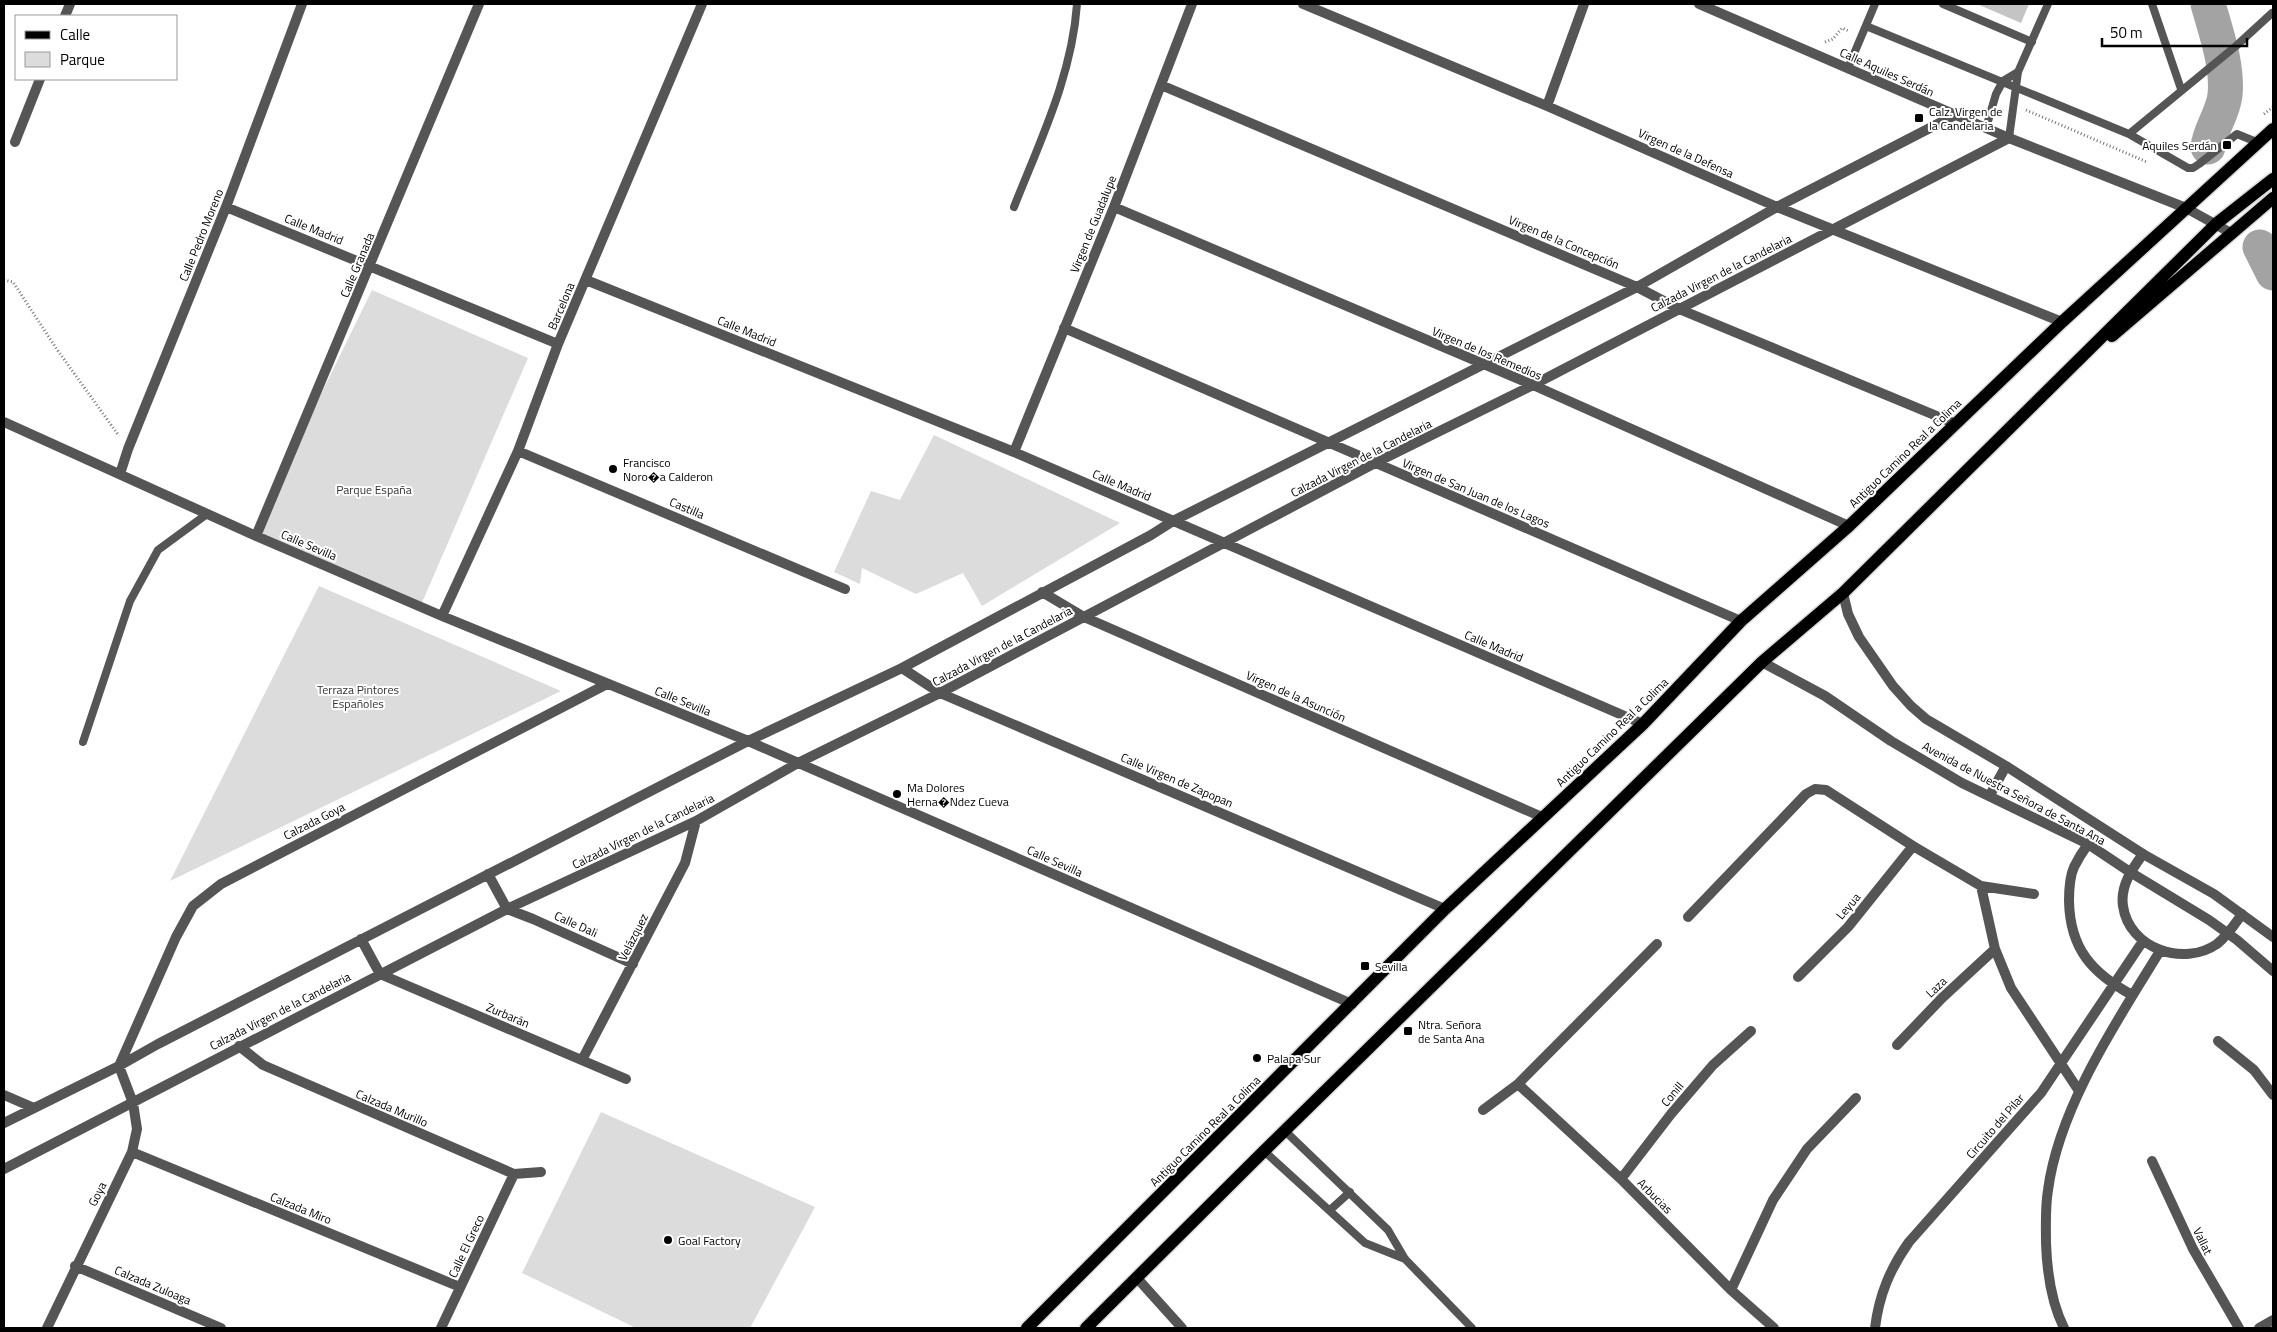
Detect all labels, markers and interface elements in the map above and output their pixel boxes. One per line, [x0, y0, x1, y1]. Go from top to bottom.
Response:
legend [15, 15, 178, 80]
scale bar [2102, 15, 2247, 47]
text: 50 m [2110, 21, 2143, 44]
text: Calle [60, 23, 90, 46]
street label: Calle Aquiles Serdán [1837, 43, 1937, 101]
text: Parque [60, 48, 105, 71]
place label: Calz. Virgen de la Candelaria [1929, 102, 2002, 135]
marker: Calz. Virgen de la Candelaria [1913, 112, 1925, 124]
street label: Virgen de la Defensa [1635, 123, 1737, 183]
place label: Aquiles Serdán [2142, 136, 2217, 155]
marker: Aquiles Serdán [2221, 139, 2233, 151]
street label: Virgen de Guadalupe [1065, 172, 1121, 276]
street label: Calle Pedro Moreno [174, 186, 228, 284]
street label: Calle Madrid [282, 209, 346, 249]
street label: Virgen de la Concepción [1506, 210, 1622, 274]
street label: Calle Granada [335, 229, 379, 301]
street label: Calzada Virgen de la Candelaria [1647, 229, 1795, 317]
street label: Barcelona [542, 279, 580, 333]
street label: Calle Madrid [715, 311, 779, 351]
street label: Virgen de los Remedios [1429, 321, 1545, 385]
street label: Antiguo Camino Real a Colima [1844, 394, 1966, 512]
street label: Calzada Virgen de la Candelaria [1287, 414, 1435, 502]
place label: Francisco Noro�a Calderon [623, 453, 713, 486]
street label: Virgen de San Juan de los Lagos [1399, 453, 1553, 533]
marker: Francisco Noro�a Calderon [607, 463, 619, 475]
street label: Calle Madrid [1090, 464, 1154, 506]
park label: Parque España [336, 480, 412, 499]
street label: Castilla [666, 492, 708, 524]
street label: Calle Sevilla [278, 525, 340, 565]
street label: Calzada Virgen de la Candelaria [929, 601, 1075, 691]
street label: Calle Madrid [1462, 625, 1526, 667]
street label: Virgen de la Asunción [1243, 665, 1349, 727]
street label: Antiguo Camino Real a Colima [1551, 673, 1673, 791]
park label: Terraza Pintores Españoles [317, 680, 399, 713]
street label: Calle Sevilla [652, 681, 714, 721]
street label: Avenida de Nuestra Señora de Santa Ana [1919, 736, 2109, 850]
street label: Calle Virgen de Zapopan [1118, 748, 1236, 812]
place label: Ma Dolores Herna�Ndez Cueva [907, 778, 1009, 811]
street label: Calzada Virgen de la Candelaria [569, 788, 717, 874]
marker: Ma Dolores Herna�Ndez Cueva [891, 788, 903, 800]
street label: Calzada Goya [280, 797, 348, 845]
street label: Calle Sevilla [1024, 840, 1086, 882]
street label: Leyua [1831, 888, 1865, 924]
street label: Calle Dali [551, 906, 601, 942]
street label: Velázquez [613, 910, 653, 964]
place label: Sevilla [1375, 957, 1407, 976]
marker: Sevilla [1359, 960, 1371, 972]
street label: Calzada Virgen de la Candelaria [206, 967, 354, 1055]
street label: Laza [1921, 972, 1951, 1002]
street label: Zurbarán [483, 997, 533, 1033]
place label: Ntra. Señora de Santa Ana [1418, 1015, 1484, 1048]
marker: Ntra. Señora de Santa Ana [1402, 1025, 1414, 1037]
place label: Palapa Sur [1267, 1049, 1321, 1068]
marker: Palapa Sur [1251, 1052, 1263, 1064]
street label: Antiguo Camino Real a Colima [1145, 1071, 1265, 1191]
street label: Conill [1656, 1077, 1688, 1111]
street label: Calzada Murillo [353, 1084, 431, 1132]
street label: Circuito del Pilar [1961, 1089, 2029, 1163]
street label: Arbucias [1633, 1174, 1677, 1218]
street label: Goya [83, 1178, 111, 1210]
street label: Calzada Miro [267, 1187, 335, 1229]
street label: Calle El Greco [443, 1211, 489, 1281]
street label: Vallat [2188, 1224, 2218, 1259]
place label: Goal Factory [678, 1231, 741, 1250]
marker: Goal Factory [662, 1234, 674, 1246]
street label: Calzada Zuloaga [112, 1260, 194, 1310]

